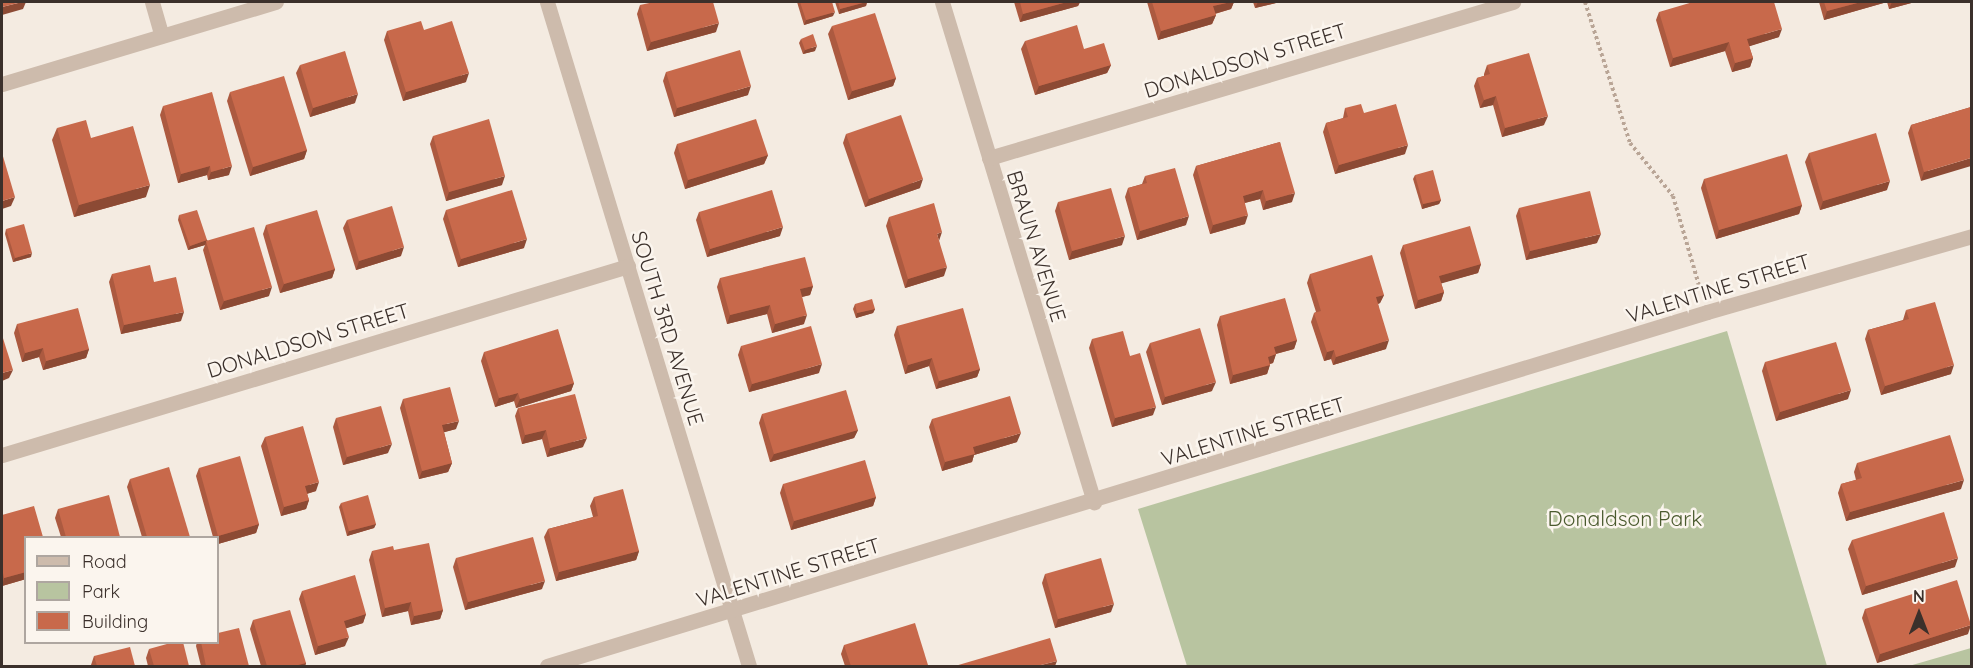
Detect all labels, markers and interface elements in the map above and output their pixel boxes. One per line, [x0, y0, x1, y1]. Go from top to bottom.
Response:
street label: DONALDSON STREET [1141, 17, 1349, 103]
street label: BRAUN AVENUE [1002, 167, 1072, 325]
street label: SOUTH 3RD AVENUE [626, 228, 710, 428]
street label: VALENTINE STREET [1623, 248, 1813, 328]
street label: DONALDSON STREET [204, 297, 412, 383]
street label: VALENTINE STREET [1158, 391, 1348, 471]
park label: Donaldson Park [1547, 505, 1703, 531]
street label: VALENTINE STREET [693, 532, 883, 612]
legend [24, 536, 219, 644]
text: Road [82, 550, 127, 573]
text: Park [82, 580, 120, 603]
north arrow [1889, 584, 1949, 644]
text: N [1913, 586, 1925, 606]
text: Building [82, 610, 148, 633]

